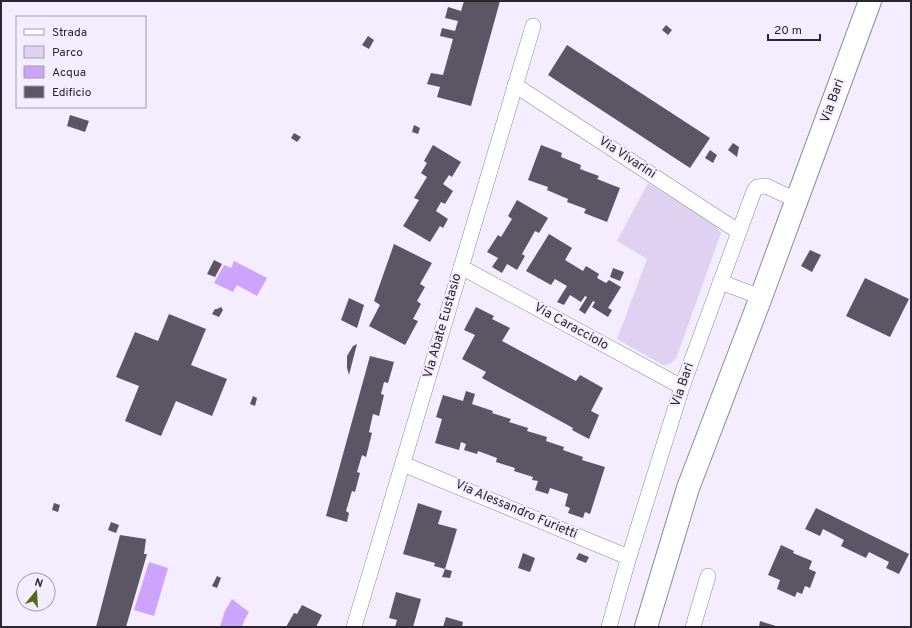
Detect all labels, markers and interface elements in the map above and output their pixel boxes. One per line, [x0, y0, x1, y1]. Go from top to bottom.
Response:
legend [16, 16, 146, 108]
scale bar [768, 16, 820, 42]
text: 20 m [774, 23, 802, 39]
text: Strada [52, 25, 87, 41]
text: Parco [52, 45, 83, 61]
text: Acqua [52, 65, 86, 81]
street label: Via Bari [818, 77, 848, 125]
text: Edificio [52, 85, 92, 101]
street label: Via Vivarini [595, 134, 659, 182]
street label: Via Abate Eustasio [420, 272, 466, 380]
street label: Via Caracciolo [531, 300, 611, 354]
street label: Via Bari [668, 361, 698, 409]
street label: Via Alessandro Furietti [452, 477, 580, 543]
north arrow [16, 572, 56, 612]
text: N [33, 576, 45, 591]

